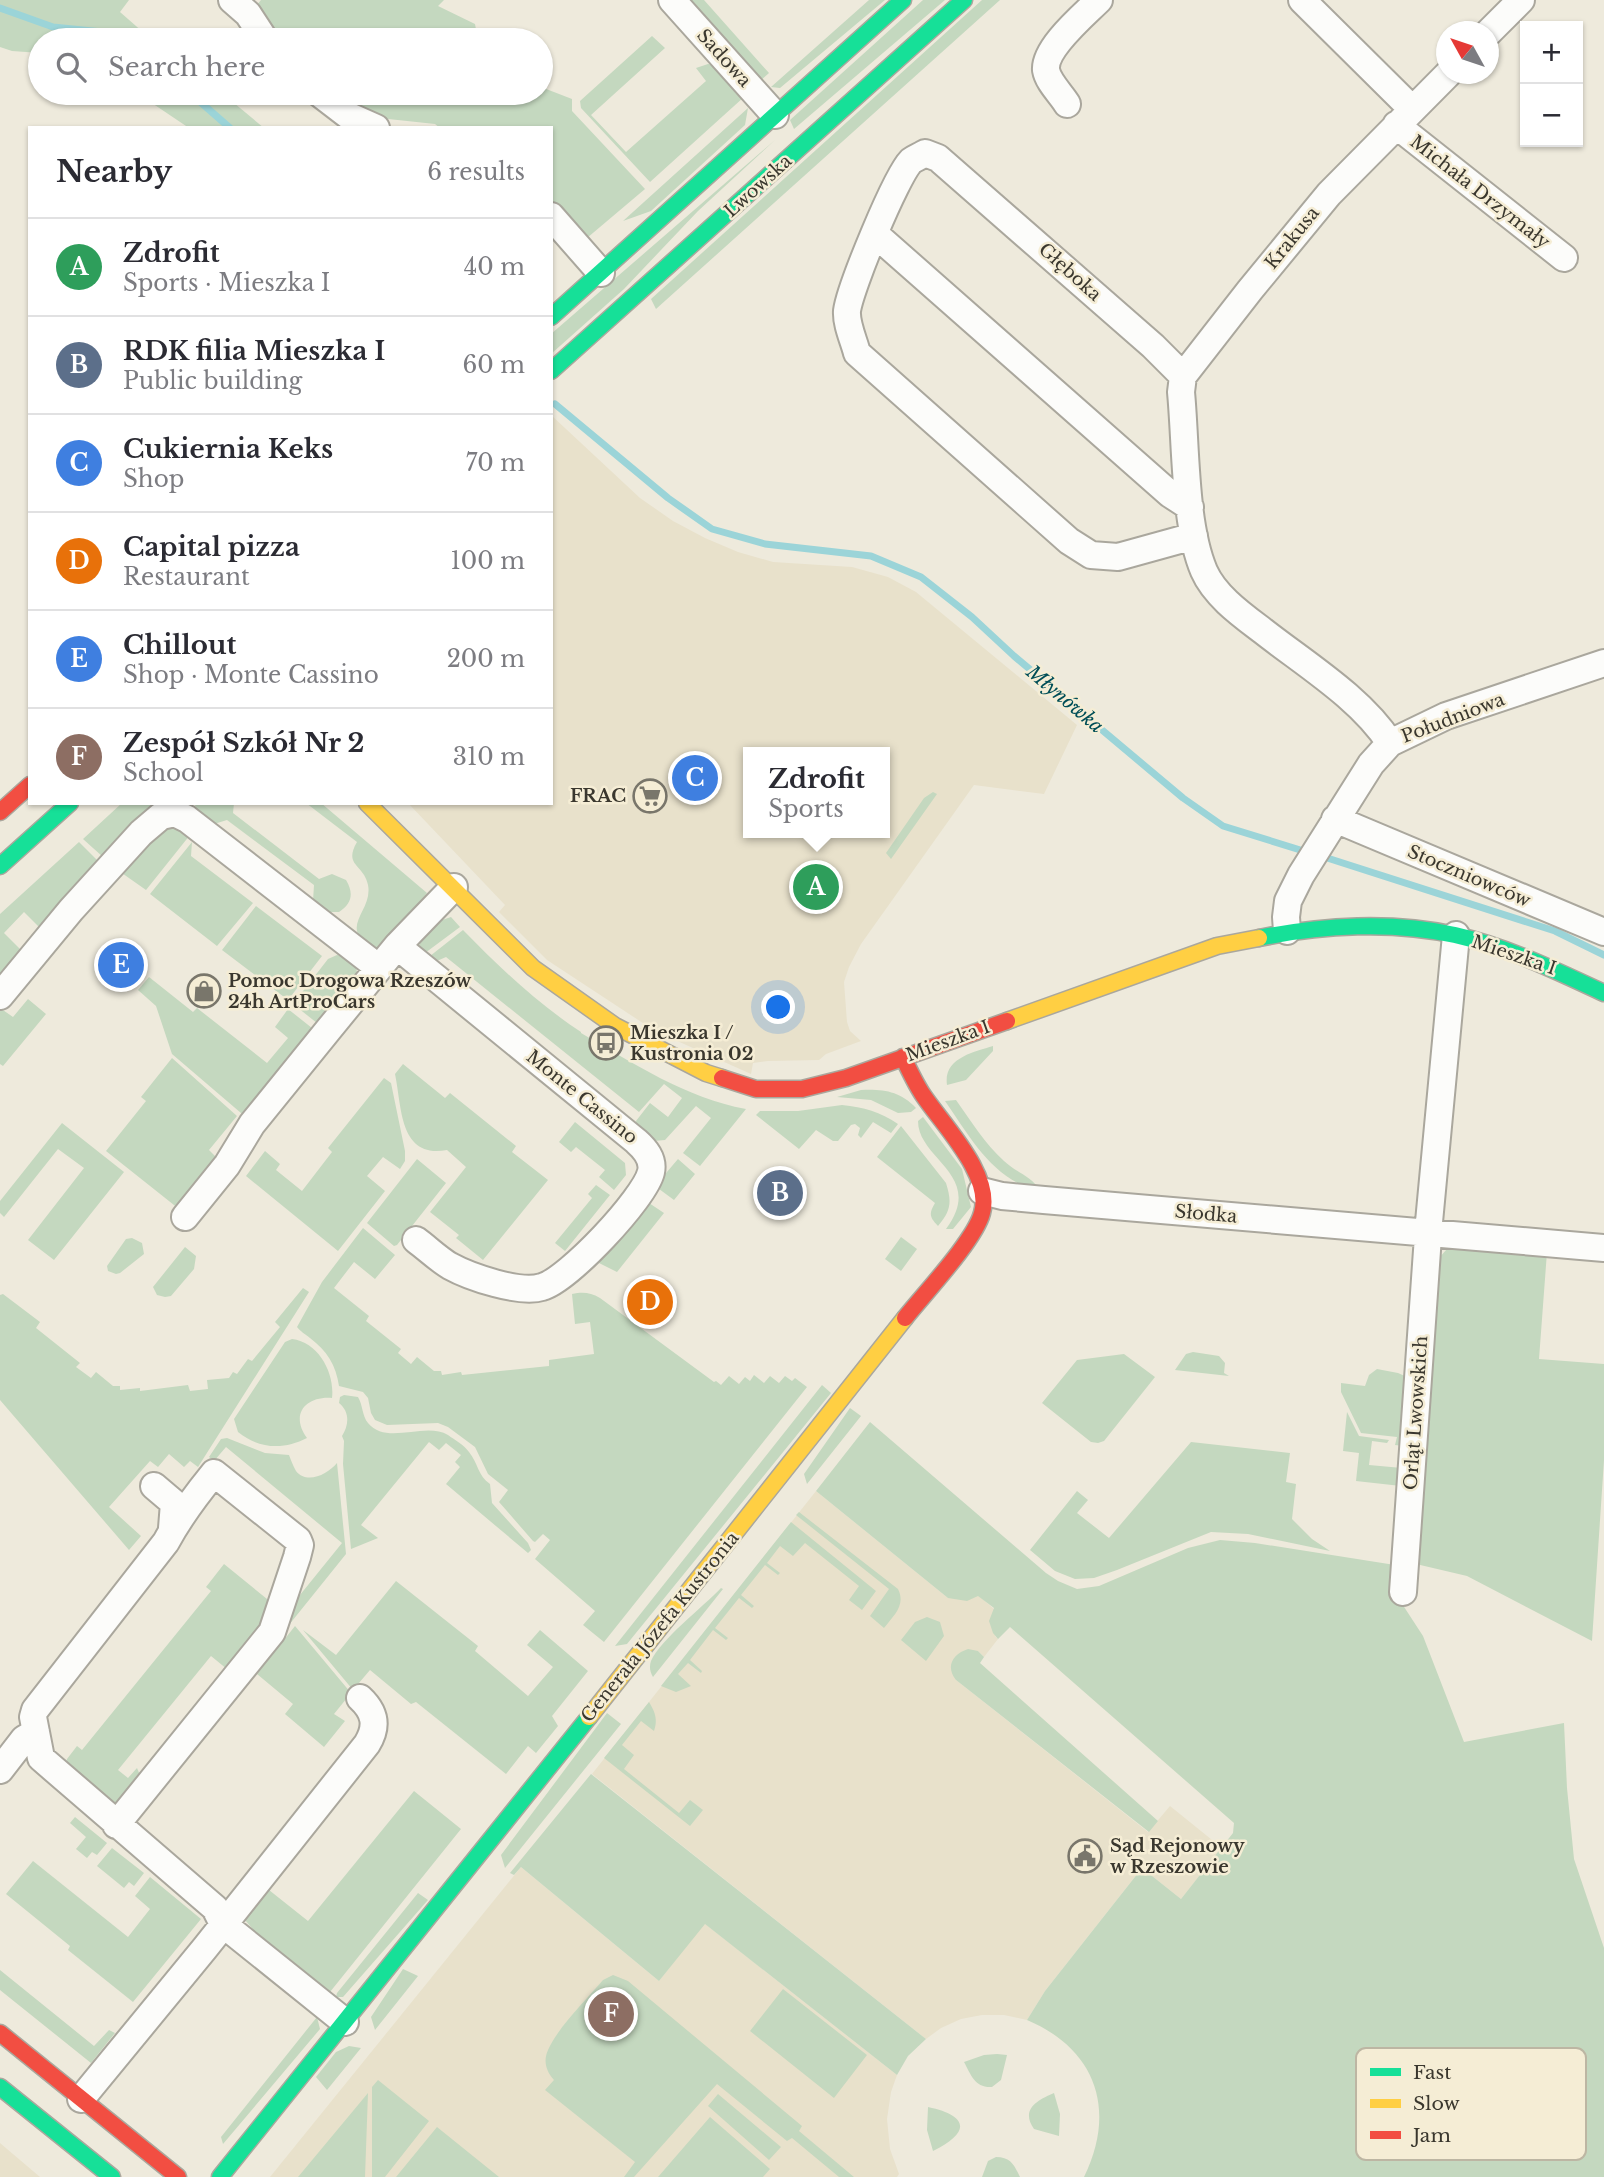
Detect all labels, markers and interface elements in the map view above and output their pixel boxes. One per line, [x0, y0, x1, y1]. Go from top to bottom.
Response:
north arrow [1436, 21, 1499, 84]
map controls [1520, 21, 1583, 147]
button: + [1520, 21, 1583, 84]
street label: Sadowa [692, 25, 756, 91]
search box [28, 28, 553, 105]
icon: search [52, 48, 90, 86]
text: Search here [108, 51, 265, 83]
button: − [1520, 84, 1583, 147]
street label: Michała Drzymały [1406, 131, 1555, 254]
street label: Lwowska [720, 150, 796, 222]
text: Nearby [56, 153, 172, 190]
text: 6 results [427, 158, 525, 186]
street label: Krakusa [1260, 202, 1324, 274]
text: Zdrofit [123, 237, 220, 269]
street label: Głęboka [1034, 238, 1106, 306]
text: A [70, 253, 88, 281]
text: 40 m [464, 253, 525, 281]
text: Sports · Mieszka I [123, 269, 330, 297]
text: RDK filia Mieszka I [123, 335, 385, 367]
text: B [70, 351, 88, 379]
text: 60 m [463, 351, 525, 379]
text: Public building [123, 367, 302, 395]
text: Cukiernia Keks [123, 433, 333, 465]
text: C [70, 449, 88, 477]
text: 70 m [466, 449, 525, 477]
text: Shop [123, 465, 184, 493]
text: Capital pizza [123, 531, 300, 563]
text: D [68, 547, 90, 575]
text: 100 m [451, 547, 525, 575]
text: Restaurant [123, 563, 250, 591]
text: Chillout [123, 629, 236, 661]
text: E [70, 645, 88, 673]
text: 200 m [447, 645, 525, 673]
water label: Młynówka [1021, 660, 1108, 738]
text: Shop · Monte Cassino [123, 661, 379, 689]
street label: Południowa [1398, 688, 1508, 748]
text: Zespół Szkół Nr 2 [123, 727, 364, 759]
text: F [71, 743, 87, 771]
text: 310 m [453, 743, 525, 771]
popup [743, 747, 890, 838]
pin: C [672, 752, 718, 804]
text: School [123, 759, 204, 787]
text: Zdrofit [768, 763, 865, 795]
supermarket icon: FRAC [631, 777, 669, 815]
place label: FRAC [570, 785, 626, 807]
text: Sports [768, 795, 844, 823]
street label: Stoczniowców [1404, 840, 1534, 912]
pin: A [793, 861, 839, 913]
street label: Mieszka I [1469, 930, 1559, 980]
pin: E [98, 939, 144, 991]
place label: Pomoc Drogowa Rzeszów 24h ArtProCars [228, 970, 472, 1013]
shop icon: Pomoc Drogowa Rzeszów 24h ArtProCars [185, 972, 223, 1010]
your location [761, 990, 795, 1024]
street label: Mieszka I [903, 1016, 993, 1066]
place label: Mieszka I / Kustronia 02 [630, 1022, 753, 1065]
bus stop icon: Mieszka I / Kustronia 02 [587, 1024, 625, 1062]
street label: Monte Cassino [522, 1045, 642, 1149]
pin: B [757, 1167, 803, 1219]
street label: Słodka [1174, 1200, 1238, 1228]
pin: D [627, 1276, 673, 1328]
street label: Orląt Lwowskich [1400, 1335, 1432, 1491]
street label: Generała Józefa Kustronia [576, 1527, 744, 1727]
place label: Sąd Rejonowy w Rzeszowie [1110, 1835, 1245, 1878]
public building icon: Sąd Rejonowy w Rzeszowie [1066, 1837, 1104, 1875]
pin: F [588, 1988, 634, 2040]
legend [1356, 2048, 1586, 2160]
text: Fast [1413, 2061, 1452, 2084]
text: Slow [1413, 2092, 1460, 2115]
text: Jam [1410, 2124, 1451, 2147]

